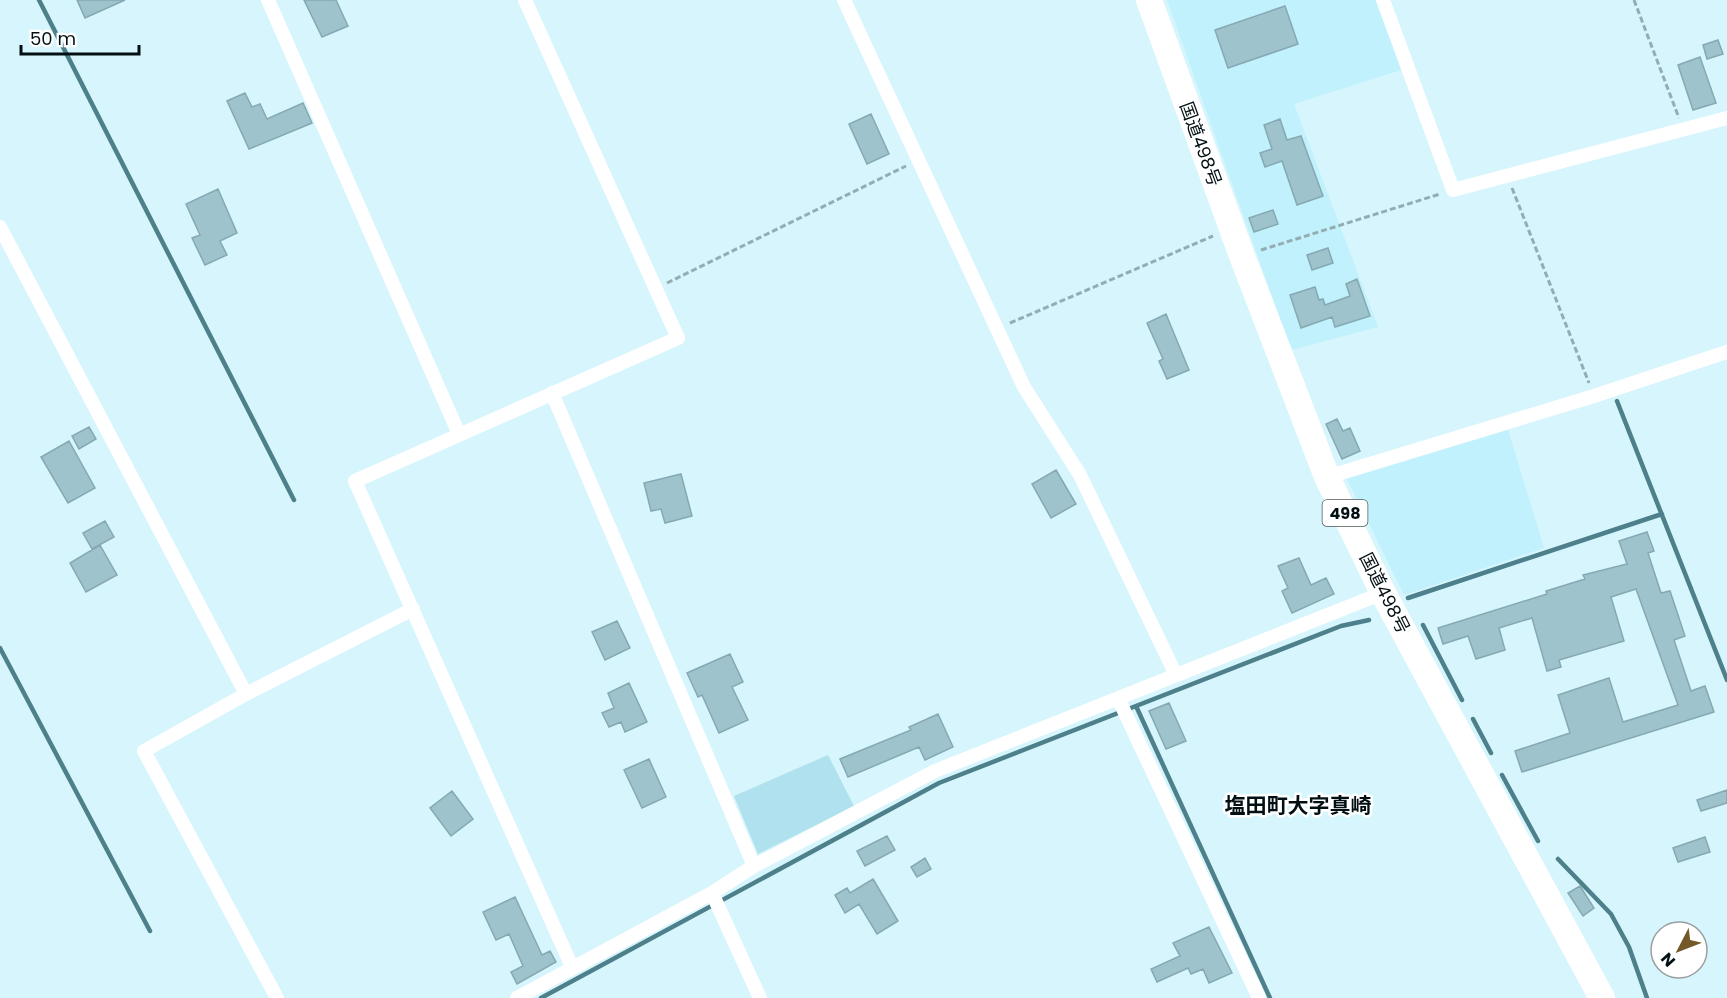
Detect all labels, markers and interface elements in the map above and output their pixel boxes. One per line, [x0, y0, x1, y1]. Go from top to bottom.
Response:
scale bar [21, 18, 140, 56]
text: 50 m [30, 26, 76, 51]
street label: 国道498号 [1174, 98, 1228, 190]
road number: 498 [1322, 500, 1368, 526]
street label: 国道498号 [1354, 548, 1416, 638]
district label: 塩田町大字真崎 [1225, 791, 1372, 820]
north arrow [1649, 920, 1709, 980]
text: N [1656, 948, 1681, 972]

